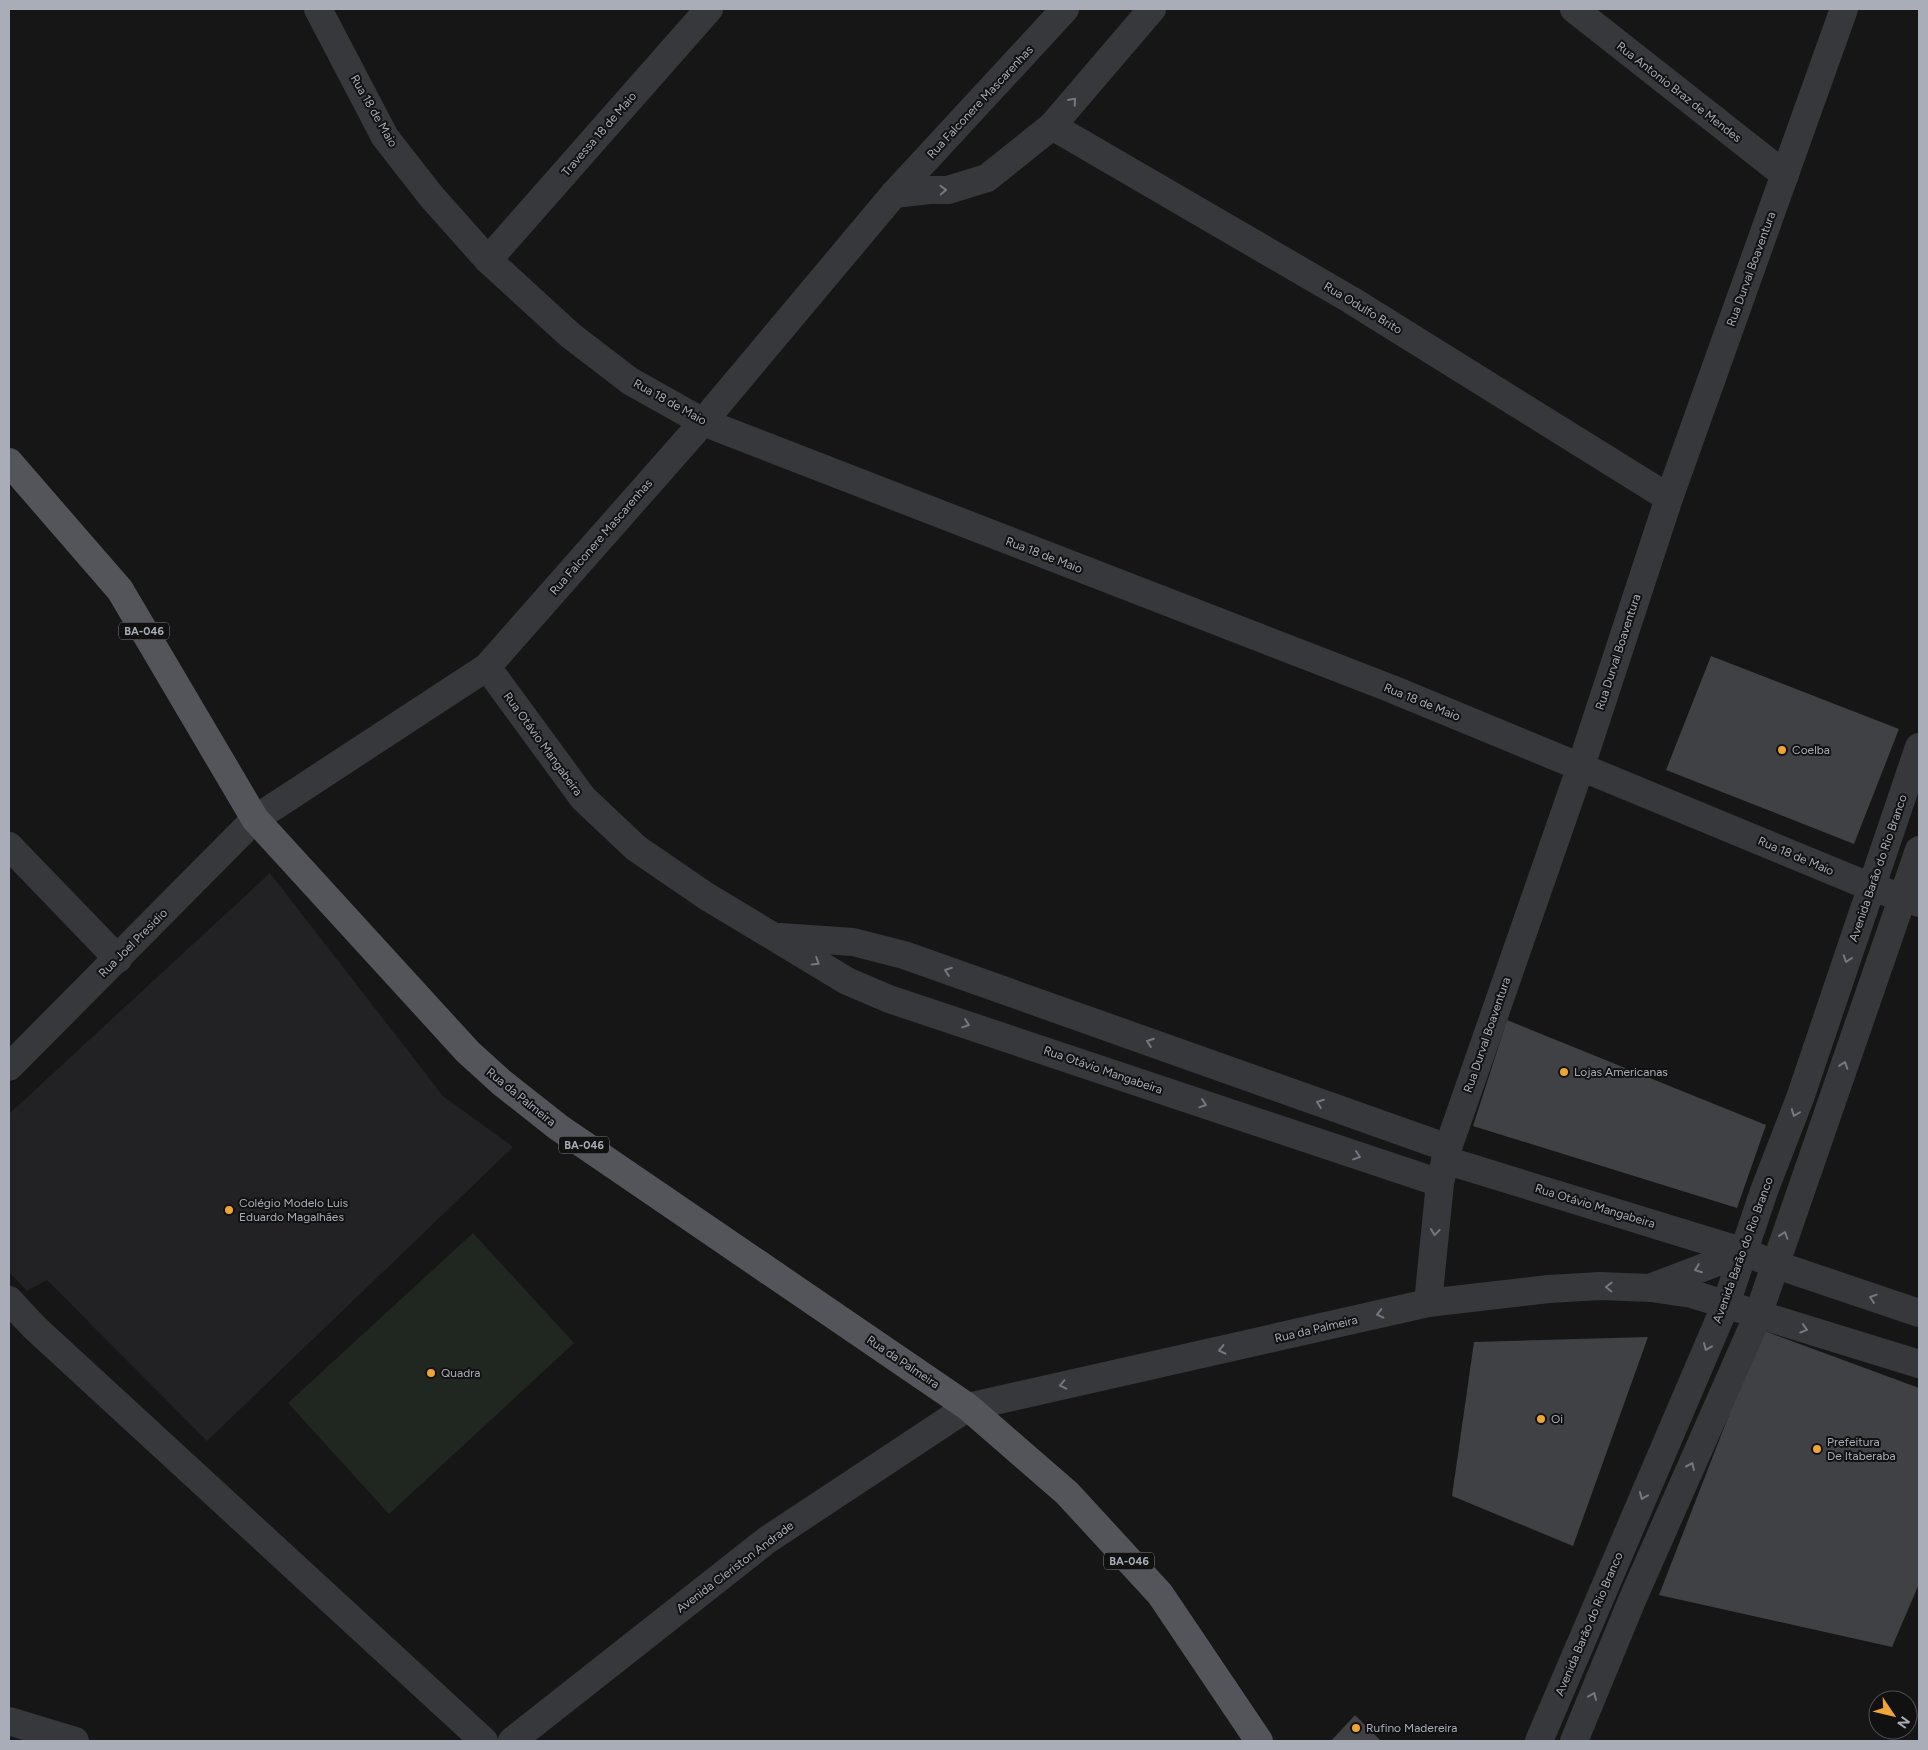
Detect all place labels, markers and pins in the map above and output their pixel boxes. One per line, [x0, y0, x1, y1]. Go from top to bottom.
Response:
place label: Coelba [1792, 743, 1830, 757]
marker: Coelba [1776, 744, 1788, 756]
place label: Lojas Americanas [1574, 1065, 1668, 1079]
marker: Lojas Americanas [1558, 1066, 1570, 1078]
place label: Colégio Modelo Luis Eduardo Magalhães [239, 1196, 349, 1224]
marker: Colégio Modelo Luis Eduardo Magalhães [223, 1204, 235, 1216]
place label: Quadra [441, 1366, 480, 1380]
marker: Quadra [425, 1367, 437, 1379]
place label: Oi [1551, 1412, 1563, 1426]
marker: Oi [1535, 1413, 1547, 1425]
place label: Prefeitura De Itaberaba [1827, 1435, 1896, 1463]
marker: Prefeitura De Itaberaba [1811, 1443, 1823, 1455]
place label: Rufino Madereira [1366, 1721, 1457, 1735]
marker: Rufino Madereira [1350, 1722, 1362, 1734]

